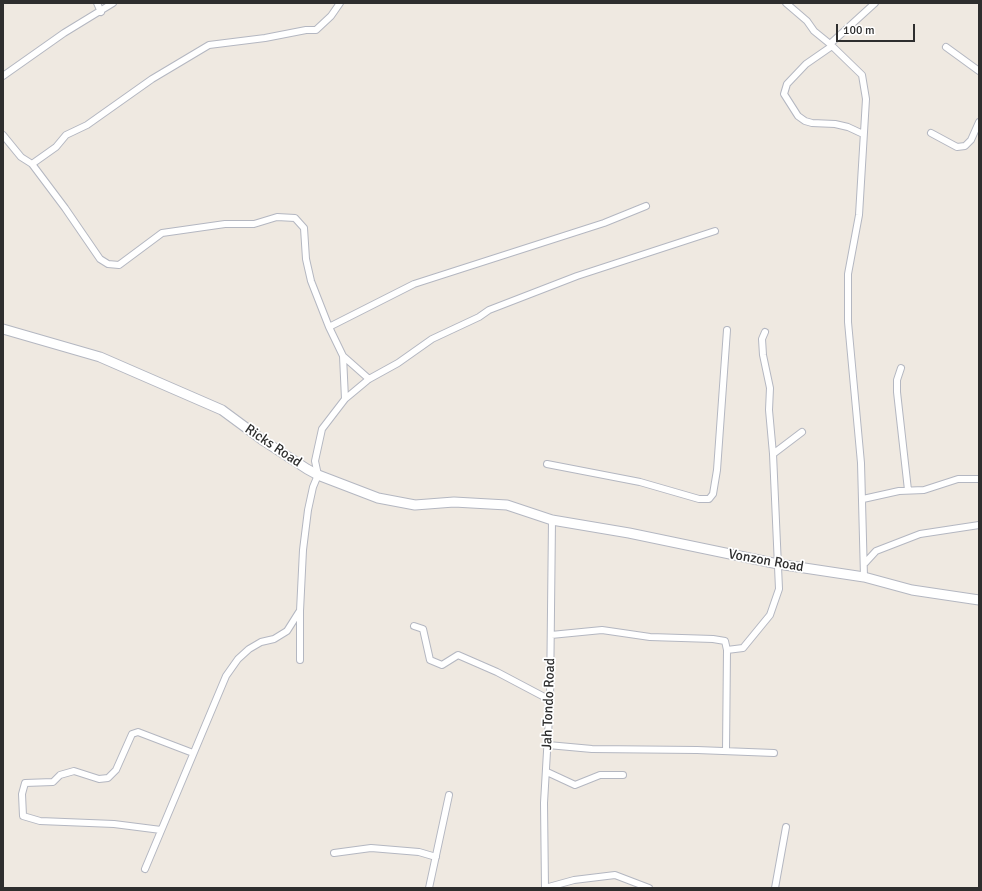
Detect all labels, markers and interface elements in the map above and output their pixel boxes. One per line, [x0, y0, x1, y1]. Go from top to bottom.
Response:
scale bar [838, 16, 917, 42]
text: 100 m [843, 23, 875, 38]
street label: Ricks Road [241, 421, 305, 471]
street label: Vonzon Road [727, 546, 805, 576]
street label: Jah Tondo Road [539, 658, 559, 750]

